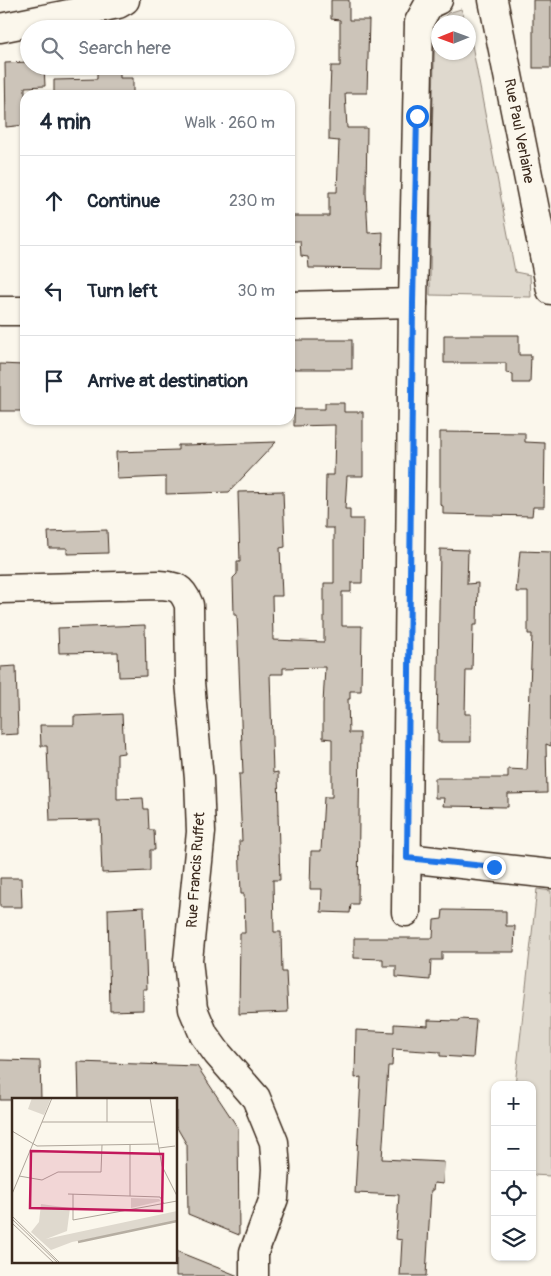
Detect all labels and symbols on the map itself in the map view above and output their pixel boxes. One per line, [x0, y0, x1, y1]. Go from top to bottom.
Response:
north arrow [431, 15, 476, 60]
street label: Rue Paul Verlaine [500, 77, 539, 186]
route start [406, 105, 429, 128]
street label: Rue Francis Ruffet [182, 811, 210, 929]
route end [483, 856, 506, 879]
inset map [12, 1098, 178, 1264]

